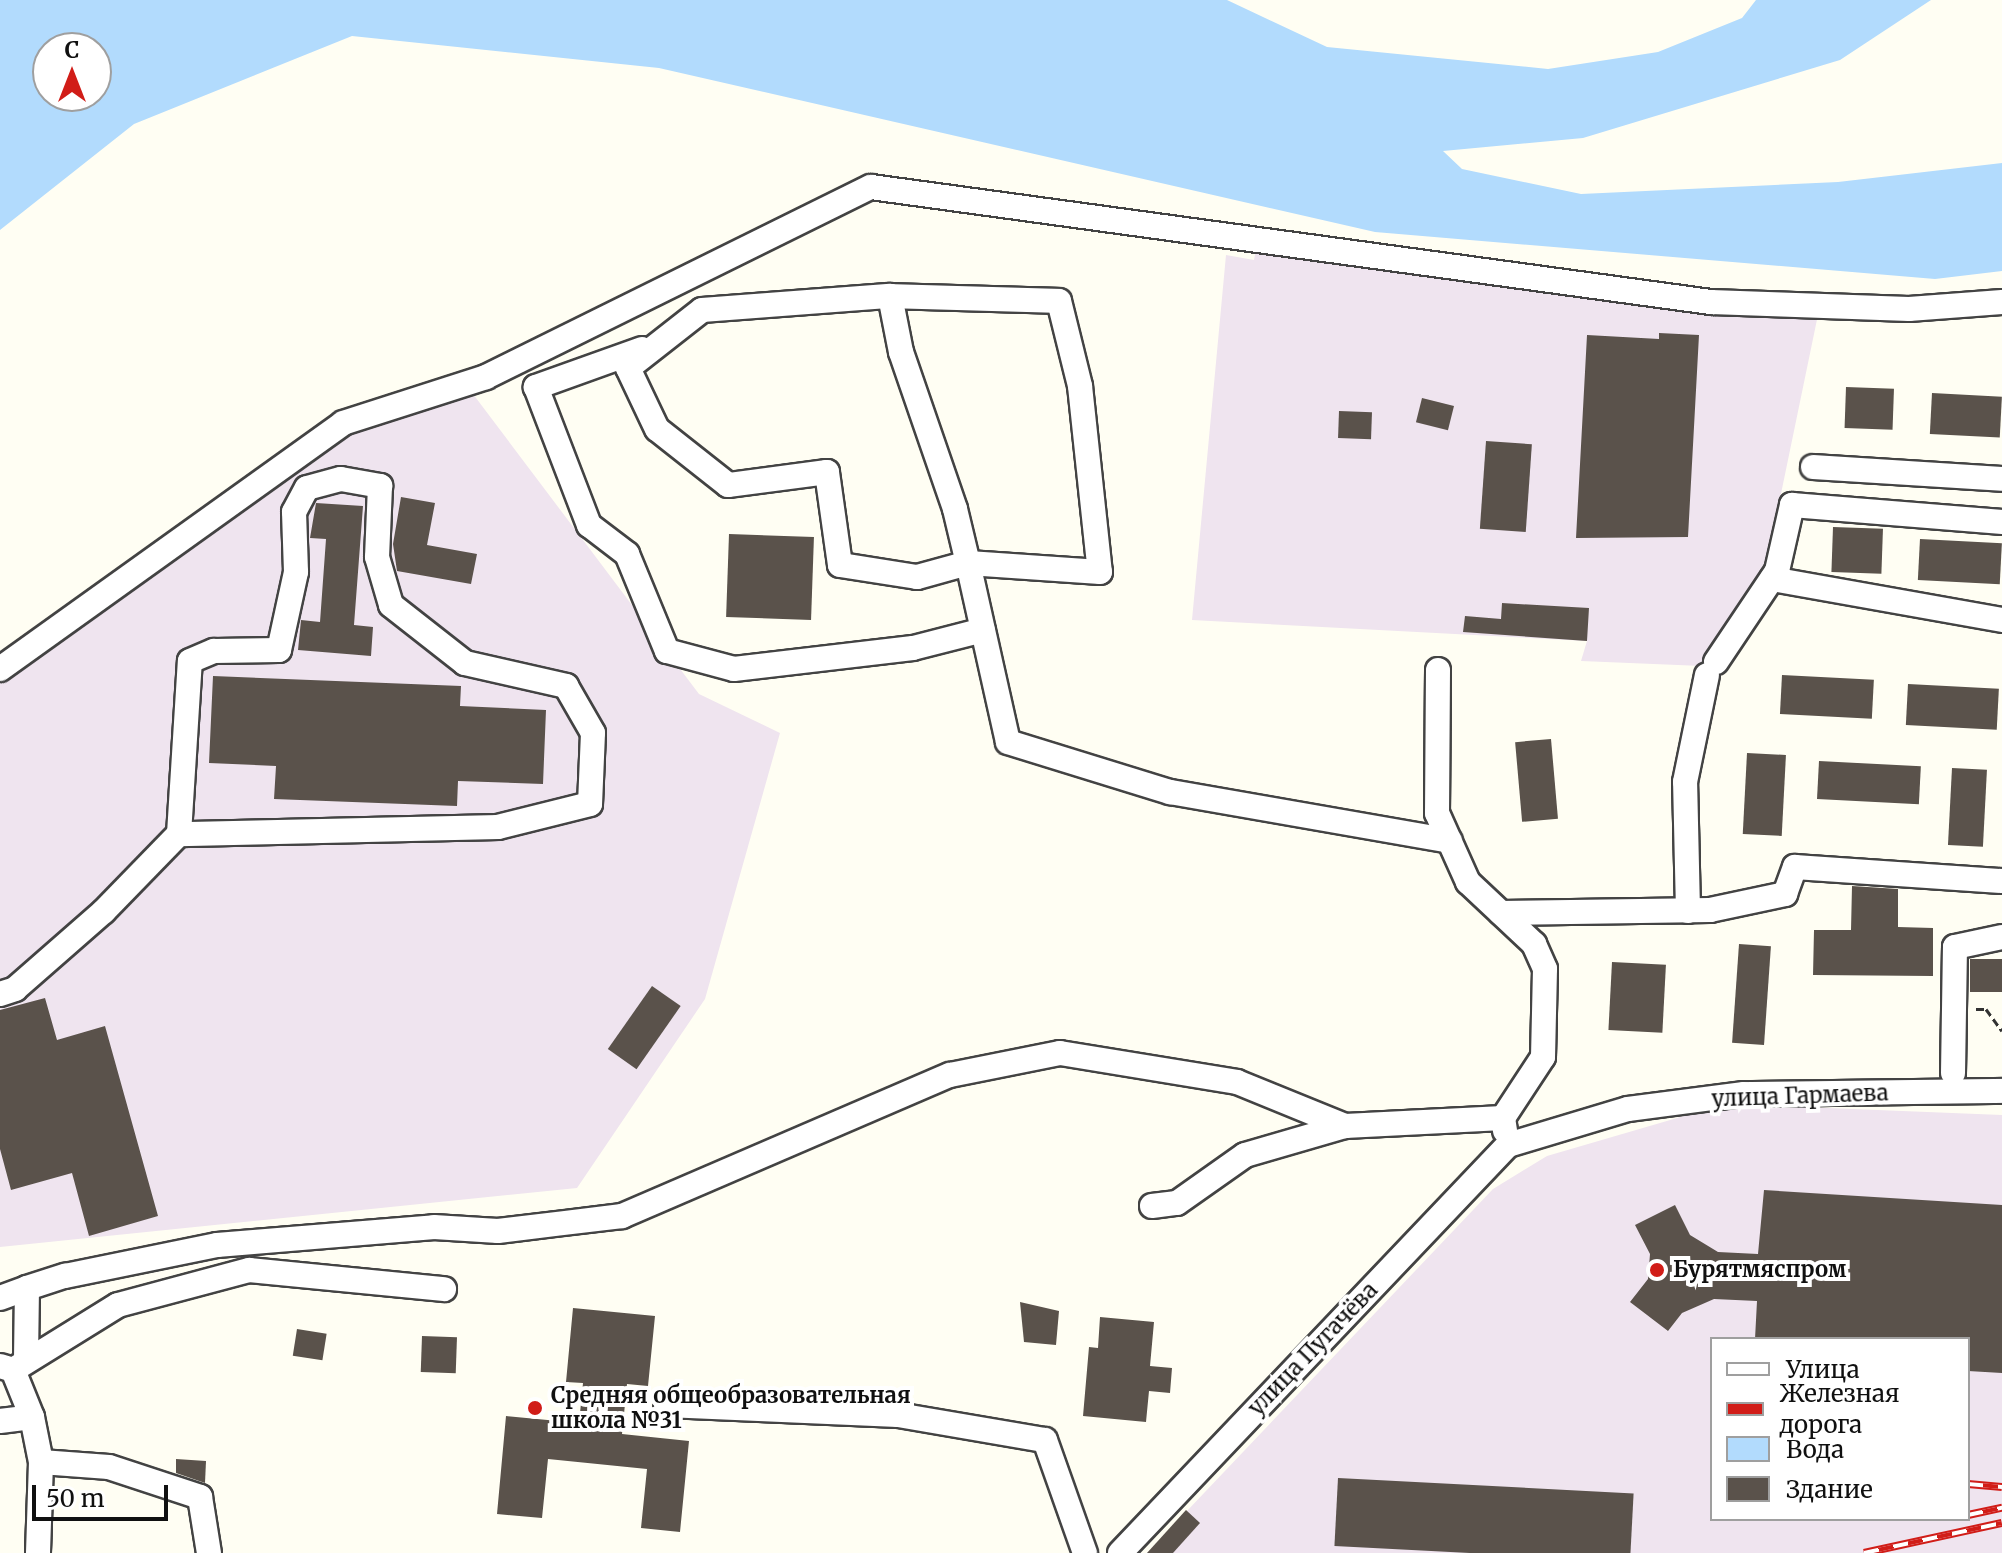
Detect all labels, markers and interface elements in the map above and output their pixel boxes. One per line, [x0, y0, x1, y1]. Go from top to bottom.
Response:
north arrow [32, 32, 112, 112]
text: С [65, 36, 79, 64]
street label: улица Гармаева [1711, 1080, 1889, 1112]
place label: Бурятмяспром [1673, 1257, 1847, 1283]
marker: Бурятмяспром [1648, 1261, 1666, 1279]
street label: улица Пугачёва [1243, 1277, 1383, 1421]
legend [1710, 1337, 1970, 1521]
text: Улица [1786, 1354, 1860, 1385]
text: Железная дорога [1780, 1378, 1899, 1440]
place label: Средняя общеобразовательная школа №31 [551, 1382, 911, 1434]
marker: Средняя общеобразовательная школа №31 [526, 1399, 544, 1417]
text: Вода [1786, 1434, 1844, 1465]
scale bar [36, 1469, 172, 1519]
text: Здание [1786, 1474, 1873, 1505]
text: 50 m [46, 1483, 105, 1514]

